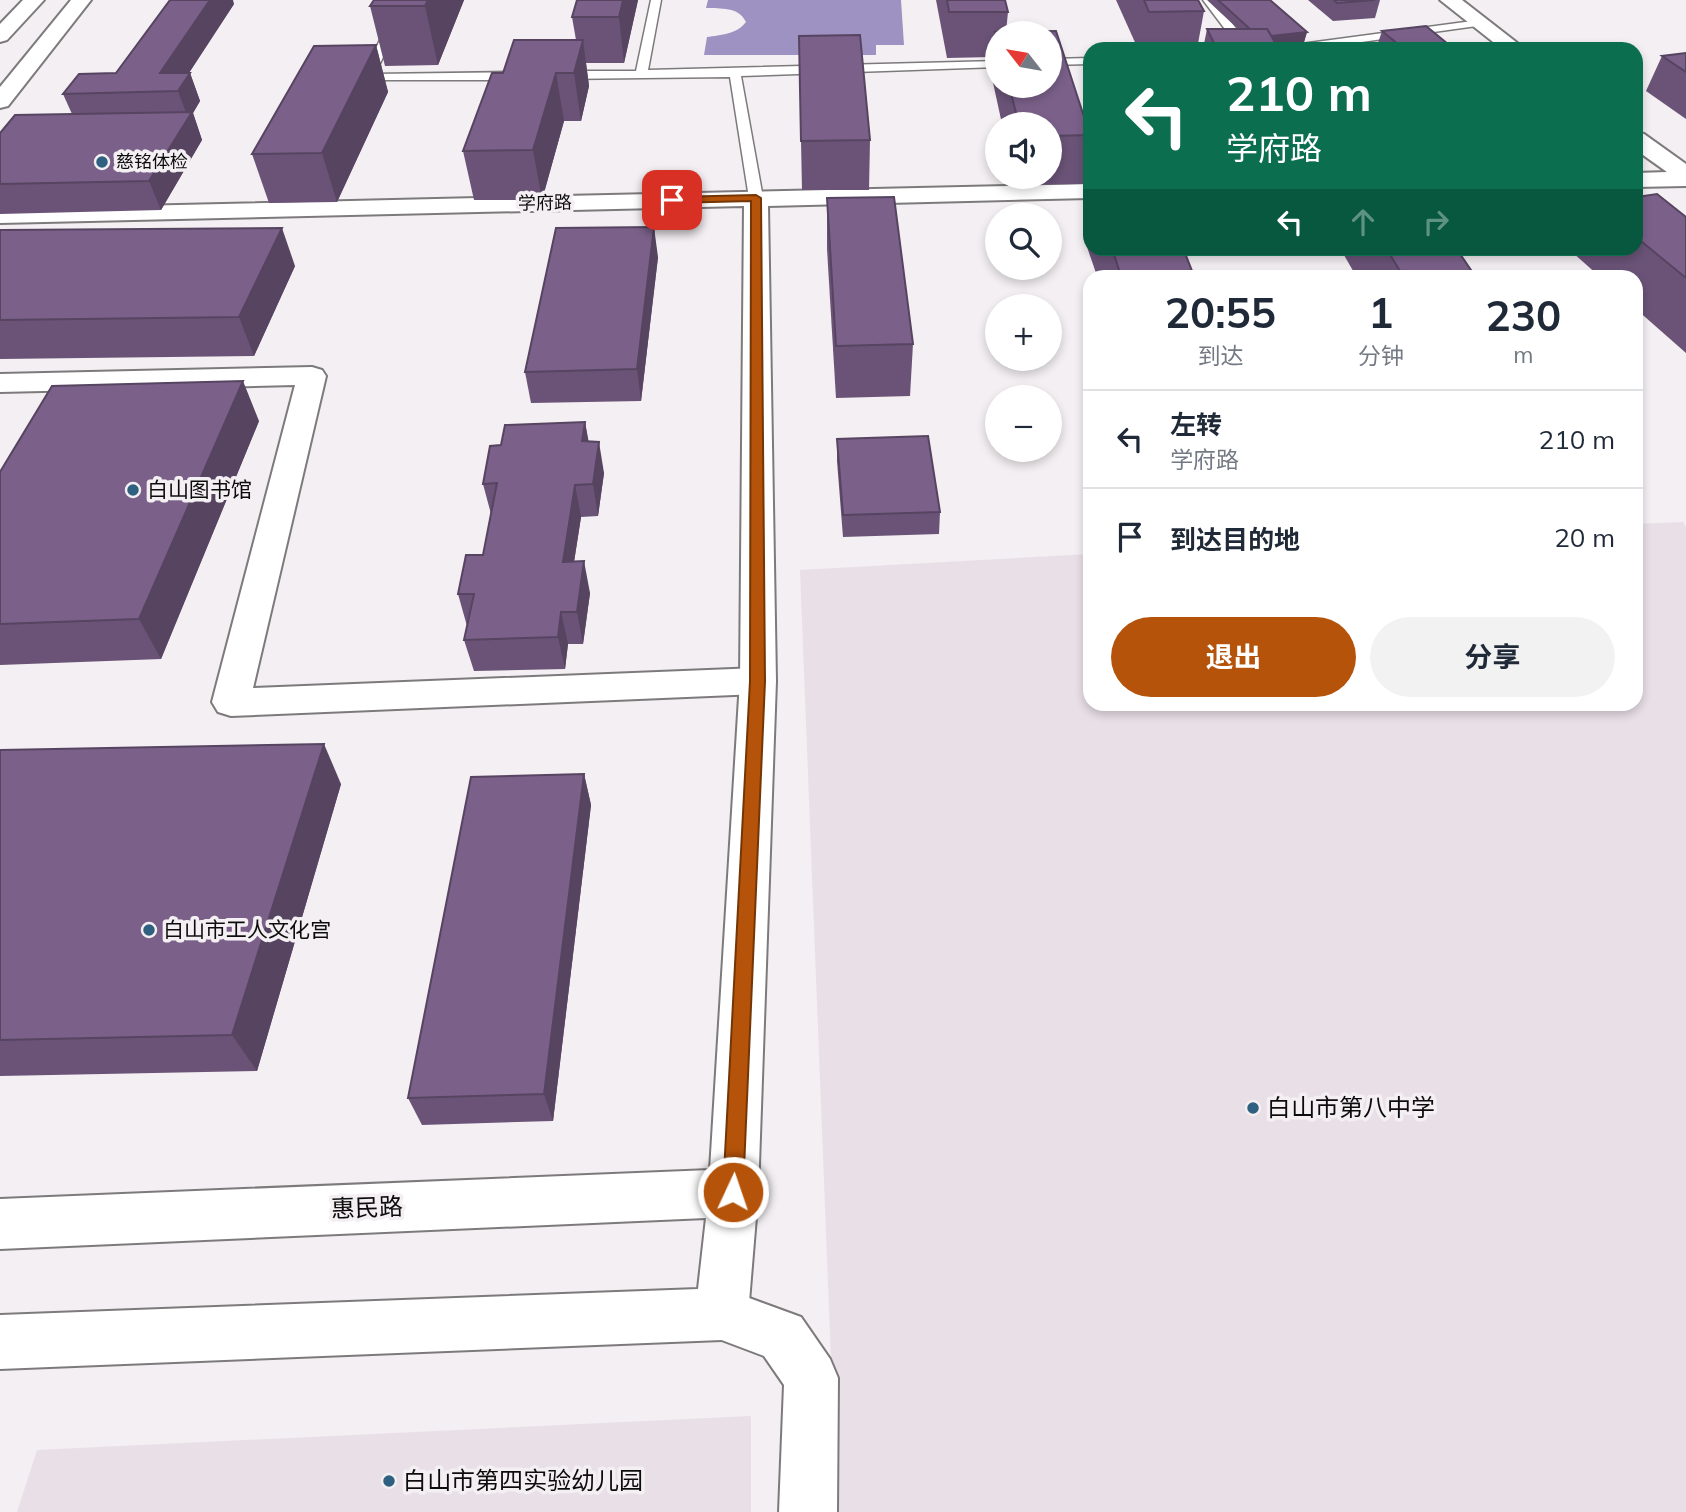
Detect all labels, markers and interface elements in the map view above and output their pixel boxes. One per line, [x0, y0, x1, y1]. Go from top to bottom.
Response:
north arrow [985, 21, 1062, 98]
map controls [985, 21, 1062, 462]
text: 210 m [1226, 62, 1372, 123]
icon: left [1111, 70, 1202, 161]
button: sound [985, 112, 1062, 189]
text: 学府路 [1226, 128, 1322, 168]
place label: 慈铭体检 [116, 150, 188, 173]
marker: 慈铭体检 [94, 154, 110, 170]
pin [642, 170, 702, 230]
icon: arrive [653, 181, 691, 219]
street label: 学府路 [518, 191, 572, 214]
button: search [985, 203, 1062, 280]
icon: left [1271, 203, 1309, 241]
icon: ahead [1344, 203, 1382, 241]
icon: right [1417, 203, 1455, 241]
text: 20:55 [1165, 286, 1276, 339]
text: 1 [1368, 286, 1393, 339]
text: 230 [1486, 289, 1561, 342]
button: + [985, 294, 1062, 371]
text: m [1513, 340, 1533, 369]
text: 到达 [1197, 341, 1243, 370]
text: 分钟 [1358, 341, 1404, 370]
button: − [985, 385, 1062, 462]
text: 左转 [1170, 408, 1222, 441]
icon: left [1111, 420, 1149, 458]
text: 210 m [1539, 423, 1615, 456]
text: 学府路 [1170, 445, 1239, 474]
place label: 白山图书馆 [147, 476, 252, 502]
marker: 白山图书馆 [125, 482, 141, 498]
icon: arrive [1111, 518, 1149, 556]
text: 20 m [1554, 521, 1615, 554]
text: 到达目的地 [1170, 523, 1300, 556]
button: 退出 [1111, 617, 1356, 697]
button: 分享 [1370, 617, 1615, 697]
place label: 白山市工人文化宫 [163, 916, 331, 942]
marker: 白山市工人文化宫 [141, 922, 157, 938]
place label: 白山市第八中学 [1267, 1092, 1435, 1122]
marker: 白山市第八中学 [1245, 1100, 1261, 1116]
position arrow [696, 1155, 770, 1229]
street label: 惠民路 [330, 1191, 403, 1223]
place label: 白山市第四实验幼儿园 [403, 1465, 643, 1495]
marker: 白山市第四实验幼儿园 [381, 1473, 397, 1489]

